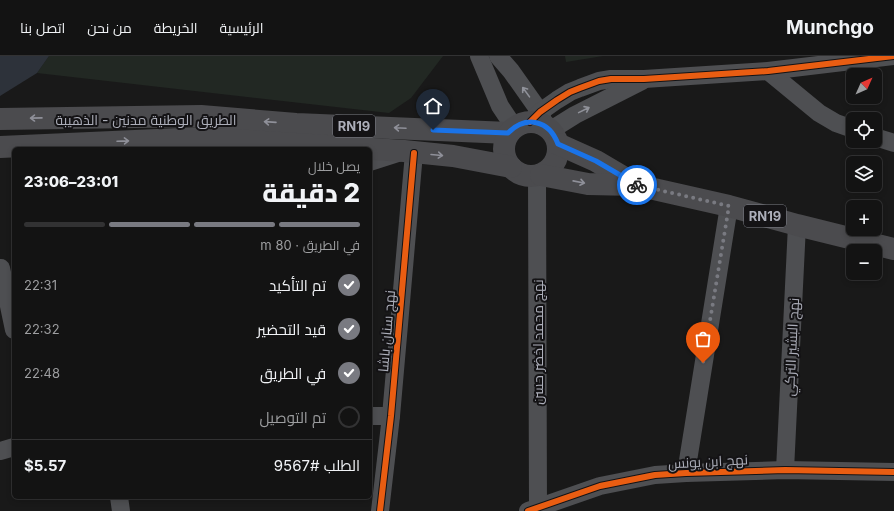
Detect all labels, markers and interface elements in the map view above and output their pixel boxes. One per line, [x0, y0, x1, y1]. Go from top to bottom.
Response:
text: Munchgo [786, 16, 874, 39]
text: اتصل بنا [20, 19, 65, 36]
text: من نحن [87, 19, 132, 36]
text: الخريطة [154, 19, 198, 36]
text: الرئيسية [220, 19, 263, 36]
north arrow [846, 68, 882, 104]
map controls [846, 68, 882, 280]
one-way arrow [522, 86, 530, 97]
pin [416, 89, 450, 130]
icon: home [422, 95, 444, 117]
one-way arrow [578, 106, 590, 113]
street label: الطريق الوطنية مدنين - الذهيبة [55, 111, 237, 129]
button: locate [846, 112, 882, 148]
one-way arrow [30, 114, 43, 122]
road number: RN19 [333, 115, 375, 137]
one-way arrow [264, 118, 277, 125]
one-way arrow [394, 124, 407, 132]
one-way arrow [116, 138, 129, 145]
one-way arrow [430, 151, 443, 158]
button: layers [846, 156, 882, 192]
text: يصل خلال [308, 158, 360, 174]
courier [617, 165, 657, 205]
text: 23:01–23:06 [24, 172, 118, 191]
icon: bike [626, 174, 648, 196]
text: 2 دقيقة [262, 177, 360, 208]
one-way arrow [572, 179, 585, 187]
button: + [846, 200, 882, 236]
road number: RN19 [744, 205, 786, 227]
text: في الطريق · 80 m [260, 237, 360, 253]
button: − [846, 244, 882, 280]
icon: check [338, 274, 360, 296]
text: تم التأكيد [269, 276, 326, 295]
text: 22:31 [24, 277, 57, 293]
street label: نهج محمد لخضر حسن [529, 279, 547, 405]
street label: نهج سنان باشا [374, 289, 399, 373]
street label: نهج البشير التركي [780, 297, 806, 397]
icon: check [338, 318, 360, 340]
text: قيد التحضير [257, 320, 326, 339]
text: 22:32 [24, 321, 60, 337]
pin [686, 322, 720, 363]
icon: bag [692, 328, 714, 350]
icon: check [338, 362, 360, 384]
text: في الطريق [260, 364, 326, 383]
text: 22:48 [24, 365, 60, 381]
text: تم التوصيل [259, 408, 326, 427]
street label: نهج ابن يونس [668, 450, 748, 473]
text: $5.57 [24, 456, 66, 475]
text: الطلب #9567 [274, 456, 360, 475]

